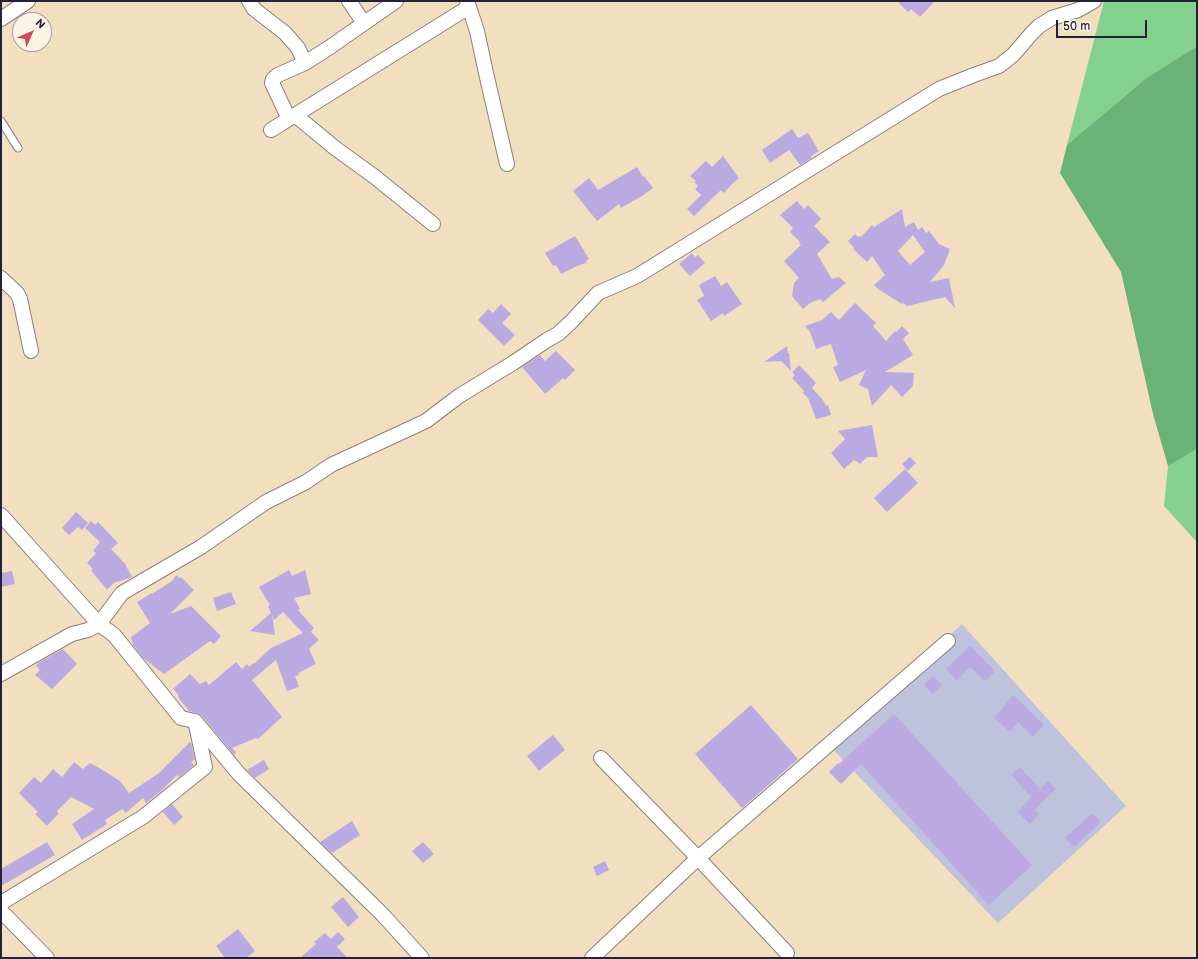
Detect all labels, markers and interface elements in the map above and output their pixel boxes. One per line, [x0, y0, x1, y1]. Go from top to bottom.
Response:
north arrow [12, 12, 52, 52]
scale bar [1058, 12, 1149, 38]
text: N [33, 16, 48, 31]
text: 50 m [1063, 19, 1090, 34]

